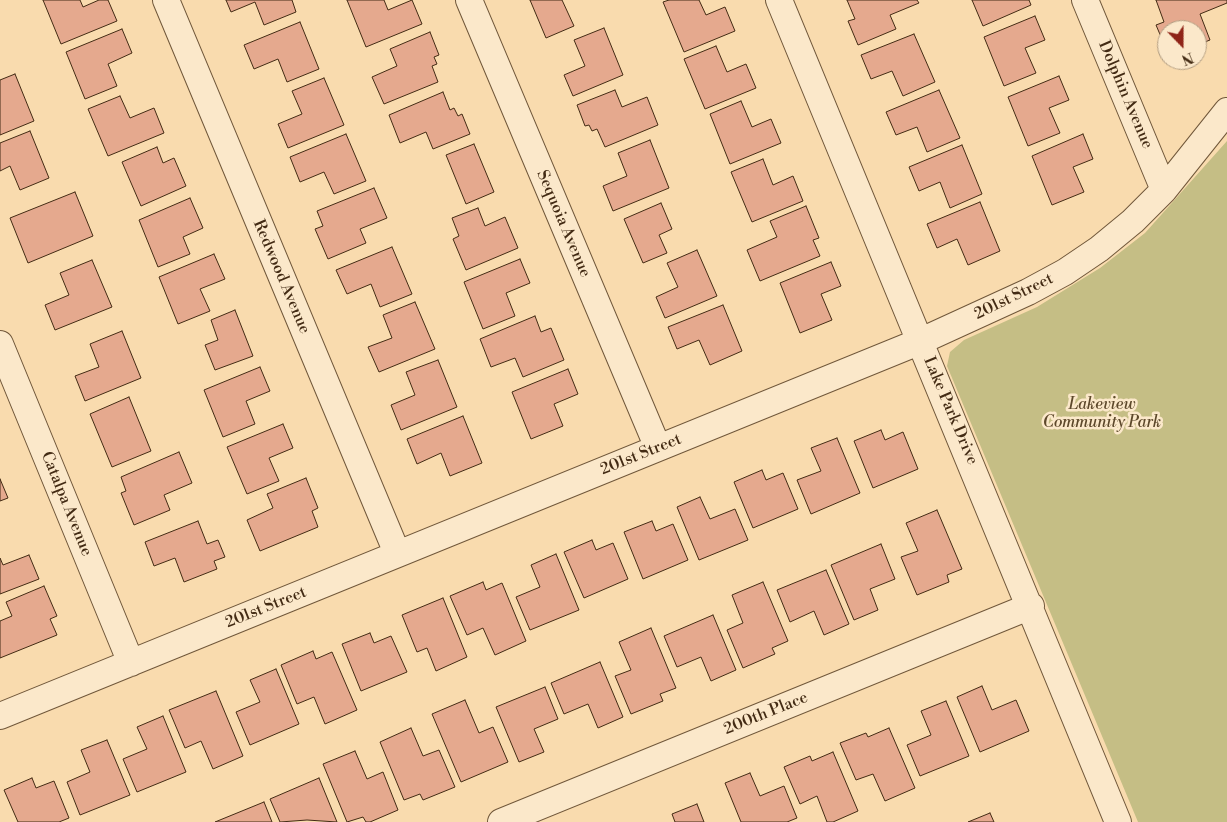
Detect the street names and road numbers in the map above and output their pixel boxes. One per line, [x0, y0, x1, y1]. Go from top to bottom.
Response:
street label: Dolphin Avenue [1094, 38, 1156, 152]
street label: Sequoia Avenue [532, 167, 594, 281]
street label: Redwood Avenue [248, 217, 314, 337]
street label: 201st Street [971, 270, 1057, 324]
street label: Lake Park Drive [919, 354, 981, 468]
street label: 201st Street [598, 430, 684, 480]
street label: Catalpa Avenue [36, 449, 96, 559]
street label: 201st Street [223, 583, 309, 633]
street label: 200th Place [721, 688, 811, 740]

